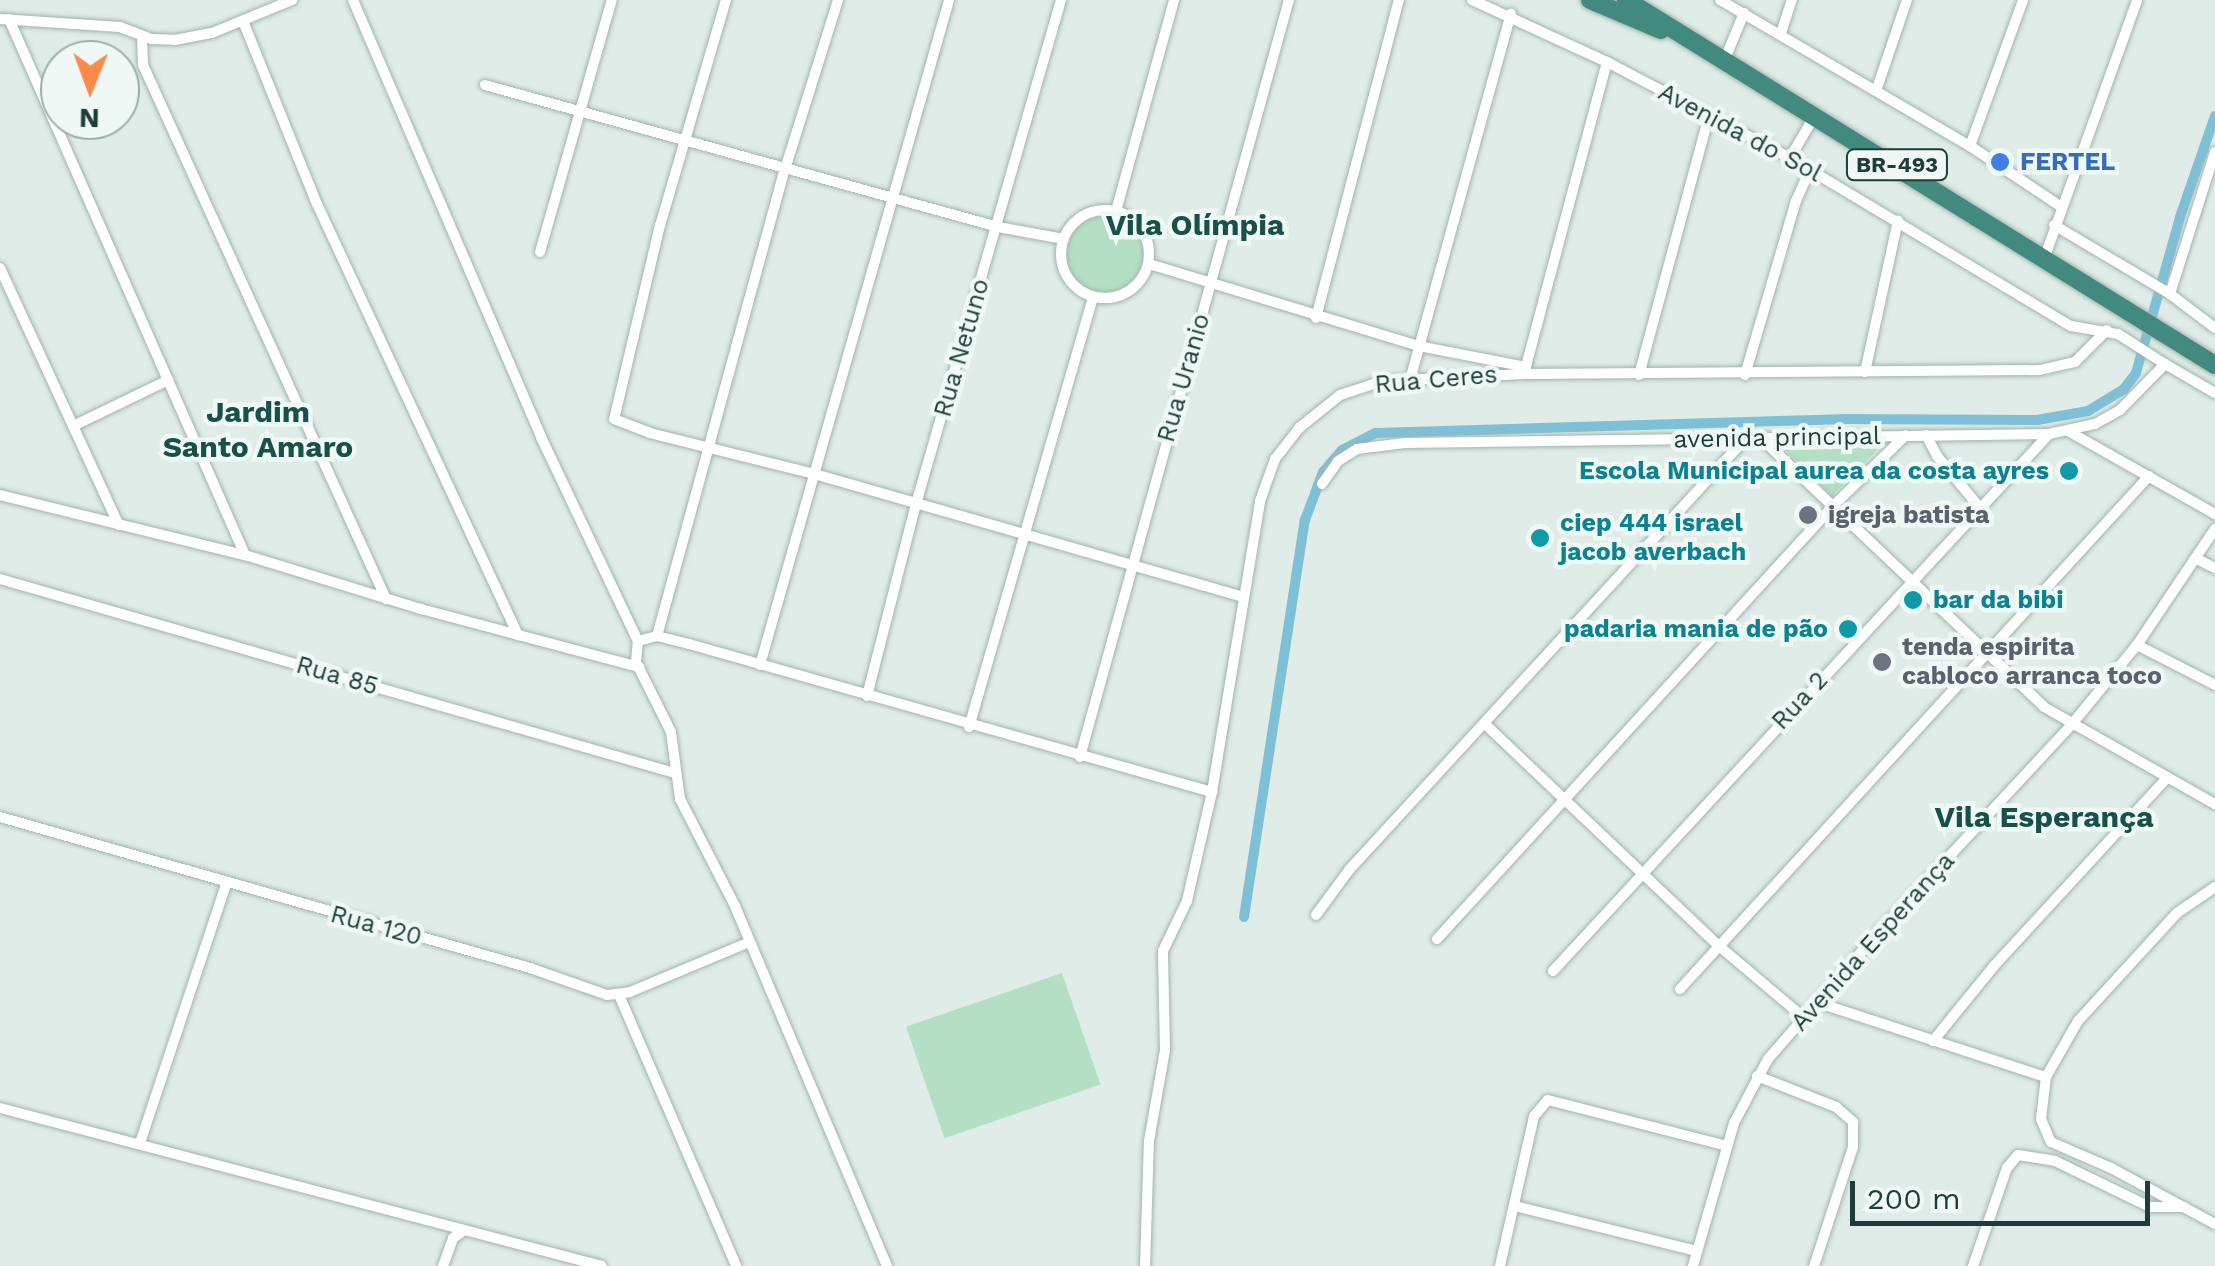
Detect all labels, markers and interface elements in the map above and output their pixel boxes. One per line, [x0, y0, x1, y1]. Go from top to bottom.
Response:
north arrow [40, 40, 140, 140]
street label: Avenida do Sol [1653, 77, 1827, 189]
text: N [79, 102, 100, 135]
place label: FERTEL [2020, 147, 2115, 177]
road number: BR-493 [1844, 148, 1950, 182]
marker: FERTEL [1989, 151, 2011, 173]
district label: Vila Olímpia [1105, 207, 1285, 243]
street label: Rua Netuno [928, 275, 996, 421]
street label: Rua Uranio [1151, 310, 1217, 446]
street label: Rua Ceres [1373, 360, 1499, 400]
district label: Jardim Santo Amaro [162, 394, 354, 464]
street label: avenida principal [1673, 421, 1881, 455]
place label: Escola Municipal aurea da costa ayres [1578, 456, 2049, 486]
marker: Escola Municipal aurea da costa ayres [2058, 460, 2080, 482]
place label: igreja batista [1828, 500, 1990, 530]
marker: igreja batista [1797, 504, 1819, 526]
place label: ciep 444 israel jacob averbach [1560, 509, 1746, 568]
marker: ciep 444 israel jacob averbach [1529, 527, 1551, 549]
place label: bar da bibi [1933, 585, 2064, 615]
marker: bar da bibi [1902, 589, 1924, 611]
place label: padaria mania de pão [1564, 614, 1828, 644]
marker: padaria mania de pão [1837, 618, 1859, 640]
place label: tenda espirita cabloco arranca toco [1902, 633, 2162, 692]
street label: Rua 85 [292, 650, 382, 702]
marker: tenda espirita cabloco arranca toco [1871, 651, 1893, 673]
street label: Rua 2 [1765, 666, 1835, 736]
district label: Vila Esperança [1934, 799, 2154, 835]
street label: Avenida Esperança [1785, 846, 1961, 1038]
street label: Rua 120 [327, 899, 425, 953]
scale bar [1855, 1161, 2155, 1223]
text: 200 m [1867, 1181, 1961, 1216]

